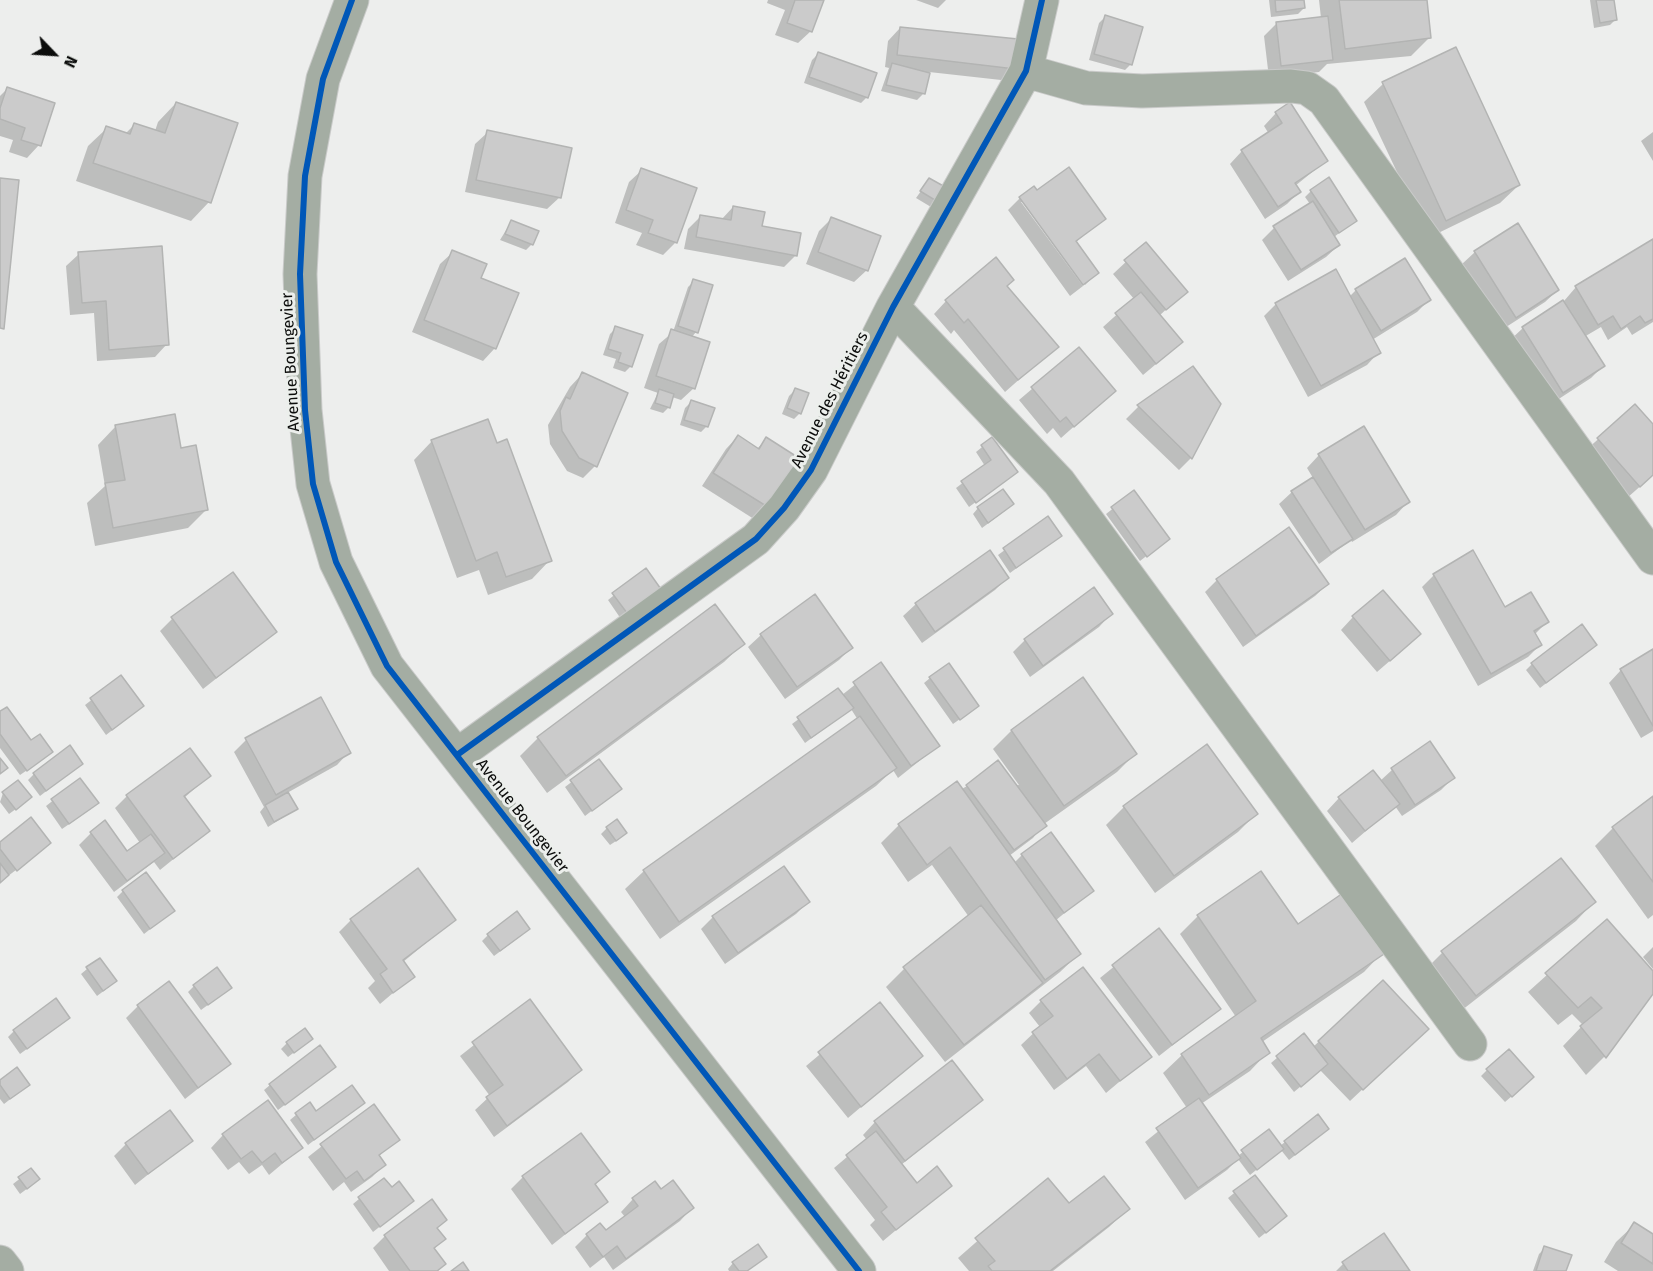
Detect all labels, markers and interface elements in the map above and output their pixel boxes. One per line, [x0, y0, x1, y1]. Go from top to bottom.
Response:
north arrow [24, 24, 84, 84]
text: N [60, 53, 82, 71]
street label: Avenue Boungevier [278, 292, 304, 432]
street label: Avenue des Héritiers [787, 329, 873, 471]
street label: Avenue Boungevier [472, 755, 572, 877]

